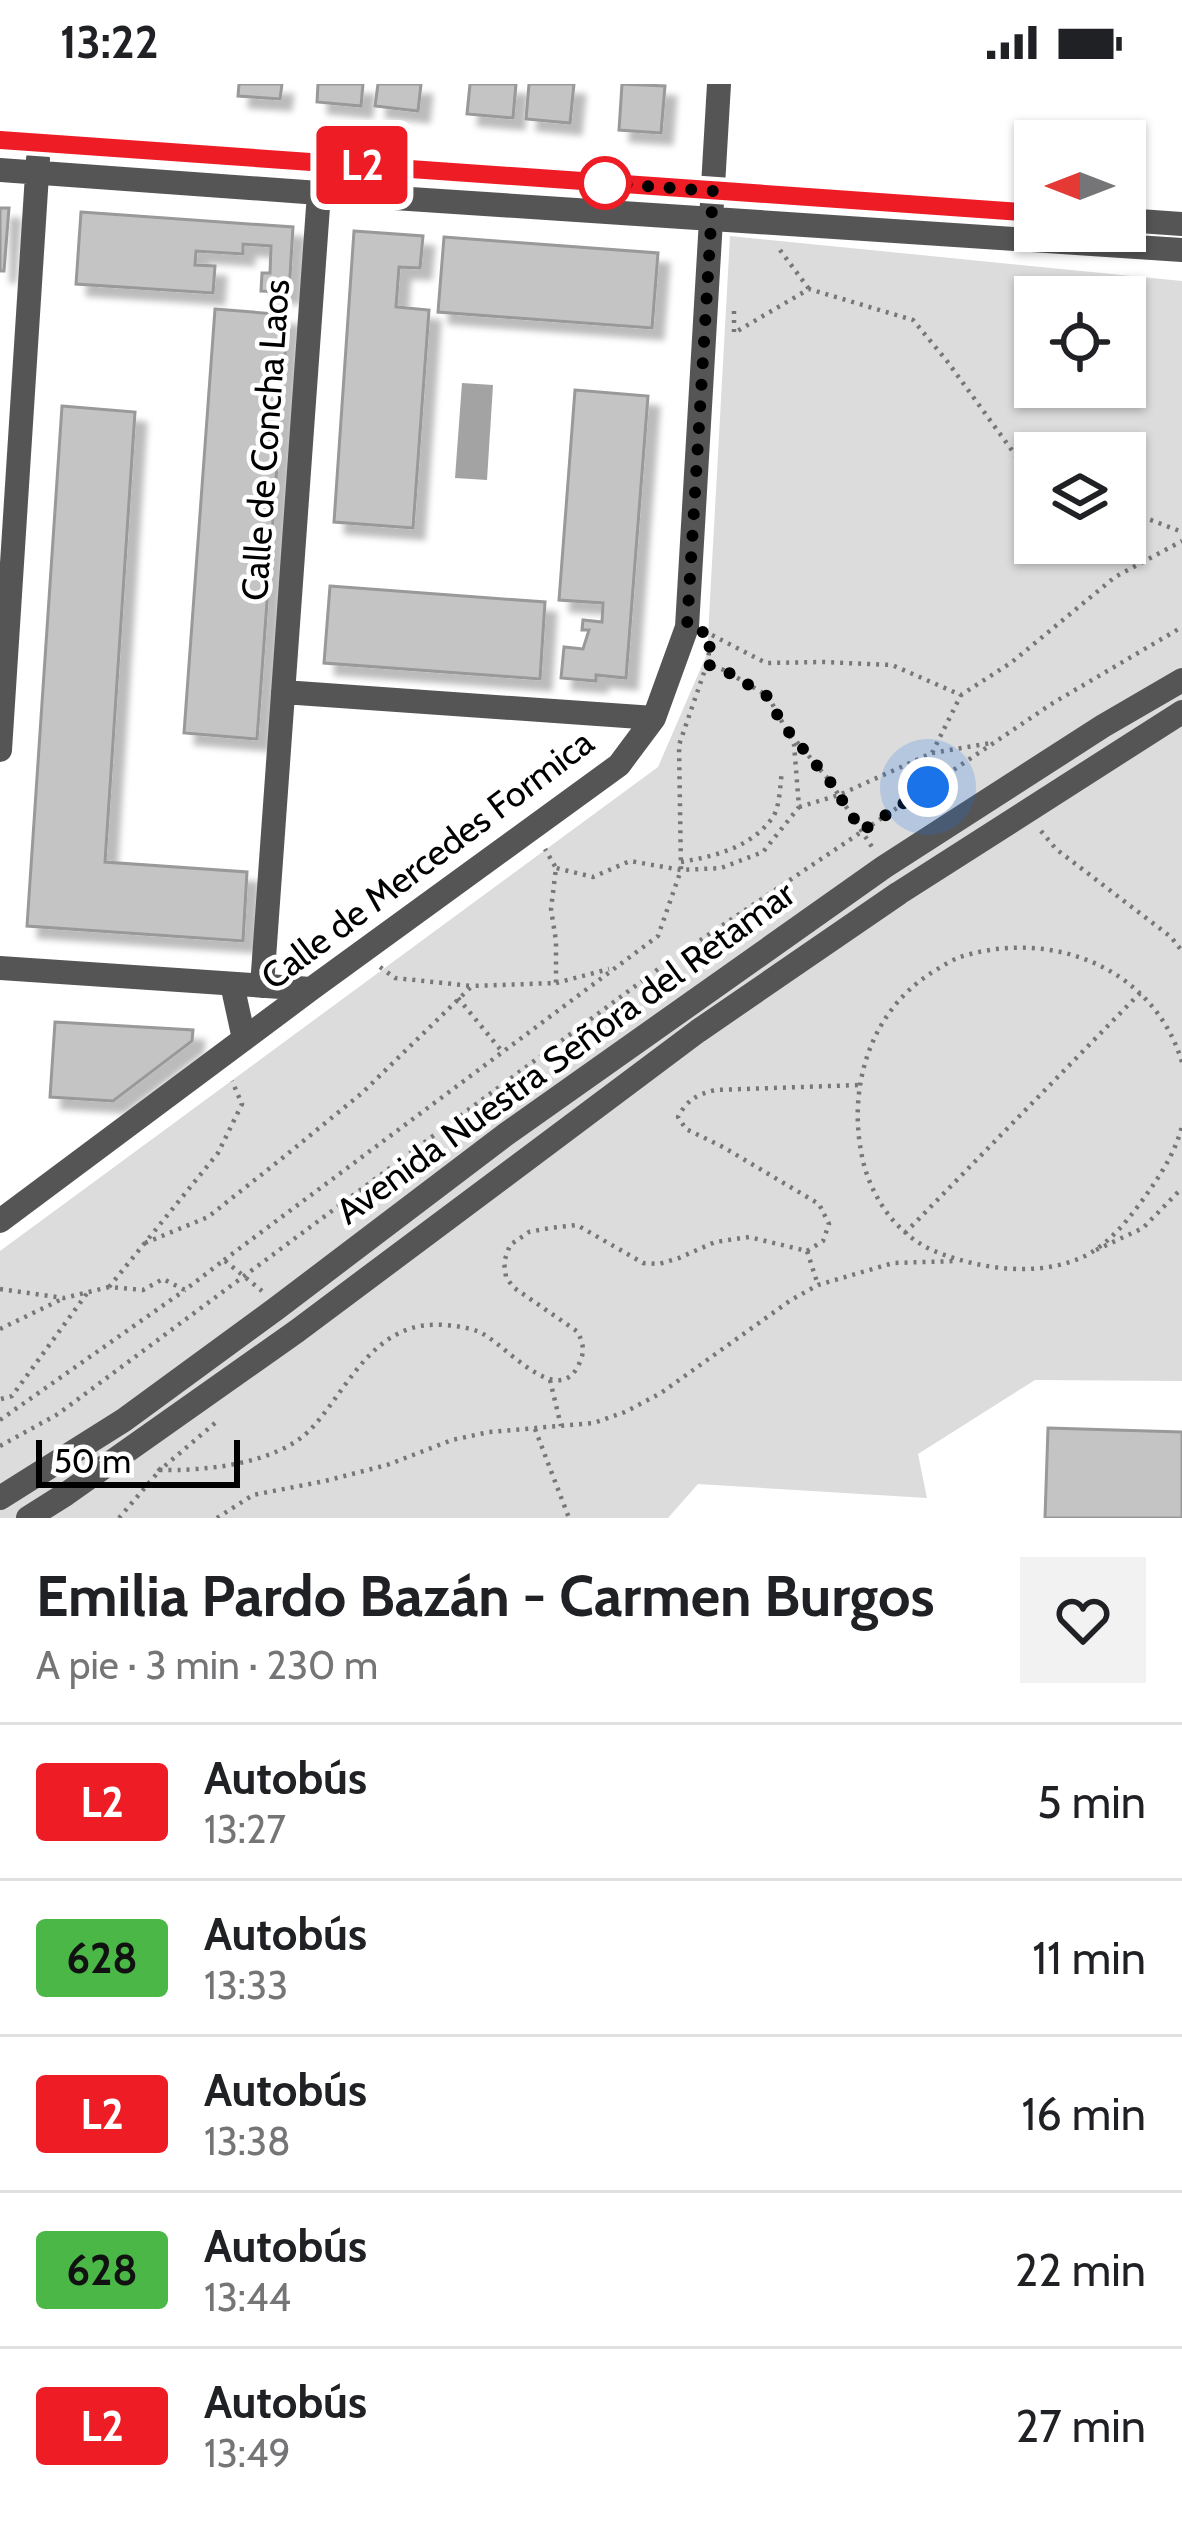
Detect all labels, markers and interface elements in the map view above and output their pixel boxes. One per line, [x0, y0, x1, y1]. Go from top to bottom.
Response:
text: 13:22 [60, 15, 158, 69]
north arrow [1014, 120, 1146, 252]
map controls [1014, 120, 1146, 564]
line badge: L2 [308, 126, 416, 204]
text: L2 [340, 139, 384, 191]
unlabelled marker [580, 158, 630, 208]
button: locate [1014, 276, 1146, 408]
street label: Calle de Concha Laos [232, 278, 298, 602]
button: layers [1014, 432, 1146, 564]
street label: Calle de Mercedes Formica [252, 720, 602, 998]
your location [898, 757, 958, 817]
street label: Avenida Nuestra Señora del Retamar [327, 871, 803, 1233]
scale bar [36, 1434, 240, 1487]
text: 50 m [54, 1441, 131, 1481]
button: heart [1020, 1557, 1146, 1683]
text: Emilia Pardo Bazán - Carmen Burgos [36, 1561, 935, 1630]
text: A pie · 3 min · 230 m [36, 1641, 378, 1689]
text: Autobús [204, 1751, 367, 1805]
text: 5 min [1037, 1775, 1146, 1829]
text: L2 [80, 1776, 124, 1828]
text: 13:27 [204, 1805, 286, 1853]
text: Autobús [204, 1907, 367, 1961]
text: 11 min [1032, 1931, 1146, 1985]
text: 628 [66, 1932, 138, 1984]
text: 13:33 [204, 1961, 288, 2009]
text: Autobús [204, 2063, 367, 2117]
text: 16 min [1021, 2087, 1146, 2141]
text: L2 [80, 2088, 124, 2140]
text: 13:38 [204, 2117, 291, 2165]
text: Autobús [204, 2219, 367, 2273]
text: 22 min [1015, 2243, 1146, 2297]
text: 628 [66, 2244, 138, 2296]
text: 13:44 [204, 2273, 291, 2321]
text: Autobús [204, 2375, 367, 2429]
text: 27 min [1015, 2399, 1146, 2453]
text: L2 [80, 2400, 124, 2452]
text: 13:49 [204, 2429, 291, 2477]

